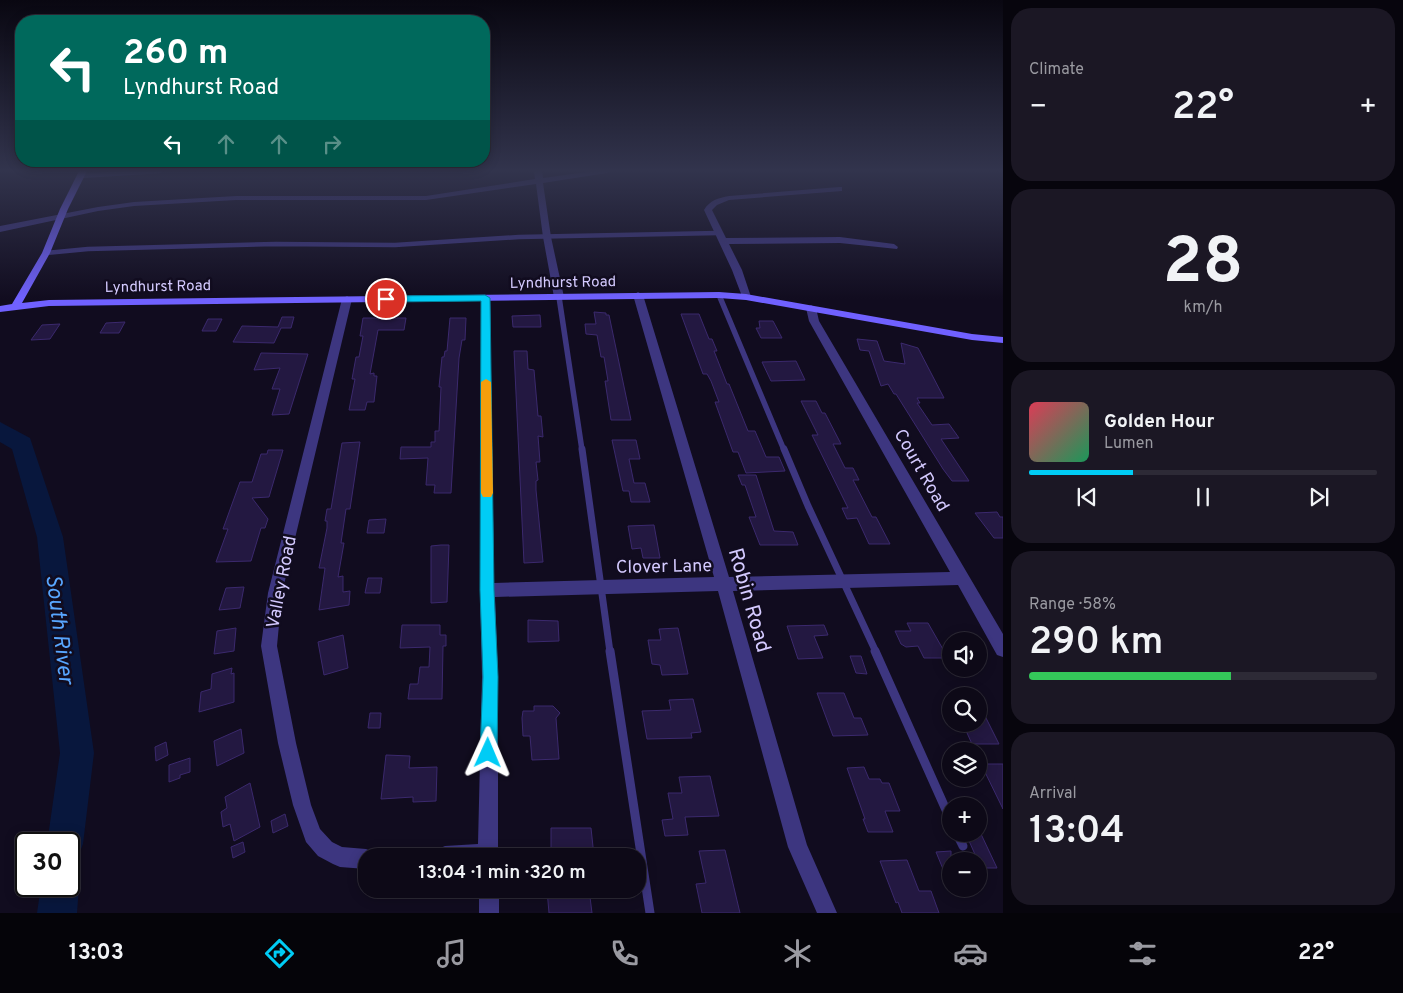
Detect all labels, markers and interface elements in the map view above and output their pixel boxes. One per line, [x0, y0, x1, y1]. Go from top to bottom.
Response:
text: 260 m [123, 32, 228, 76]
icon: left [40, 35, 105, 100]
text: Climate [1029, 60, 1084, 80]
text: Lyndhurst Road [123, 75, 279, 102]
text: 22° [1172, 84, 1234, 133]
text: − [1029, 90, 1047, 126]
text: + [1359, 90, 1377, 126]
icon: left [159, 130, 187, 158]
icon: ahead [212, 130, 240, 158]
icon: ahead [265, 130, 293, 158]
icon: right [318, 130, 346, 158]
text: 28 [1163, 224, 1243, 306]
street label: Lyndhurst Road [510, 273, 616, 294]
street label: Lyndhurst Road [105, 277, 211, 298]
pin [365, 278, 407, 320]
icon: arrive [372, 285, 400, 313]
text: km/h [1184, 298, 1222, 318]
text: Golden Hour [1104, 410, 1215, 434]
street label: Court Road [888, 425, 954, 516]
text: Lumen [1104, 434, 1154, 454]
icon: previous [1073, 483, 1101, 511]
icon: pause [1189, 483, 1217, 511]
icon: next [1305, 483, 1333, 511]
street label: Valley Road [262, 534, 303, 631]
street label: Robin Road [721, 545, 776, 656]
street label: Clover Lane [616, 555, 712, 580]
water label: South River [38, 573, 79, 687]
text: Range · 58% [1029, 595, 1116, 615]
text: 290 km [1029, 619, 1163, 668]
map controls [942, 632, 987, 897]
button: sound [942, 632, 987, 677]
button: search [942, 687, 987, 732]
position arrow [461, 726, 513, 778]
button: layers [942, 742, 987, 787]
text: Arrival [1029, 784, 1077, 804]
button: + [942, 797, 987, 842]
text: 13:04 [1029, 808, 1125, 857]
speed limit sign: 30 [15, 832, 80, 897]
button: − [942, 852, 987, 897]
text: 13:04 · 1 min · 320 m [418, 861, 586, 885]
icon: directions [262, 936, 297, 971]
icon: music [434, 936, 469, 971]
icon: phone [607, 936, 642, 971]
icon: climate [780, 936, 815, 971]
icon: car [953, 936, 988, 971]
icon: filters [1125, 936, 1160, 971]
text: 13:03 [69, 940, 124, 967]
text: 22° [1298, 940, 1334, 967]

